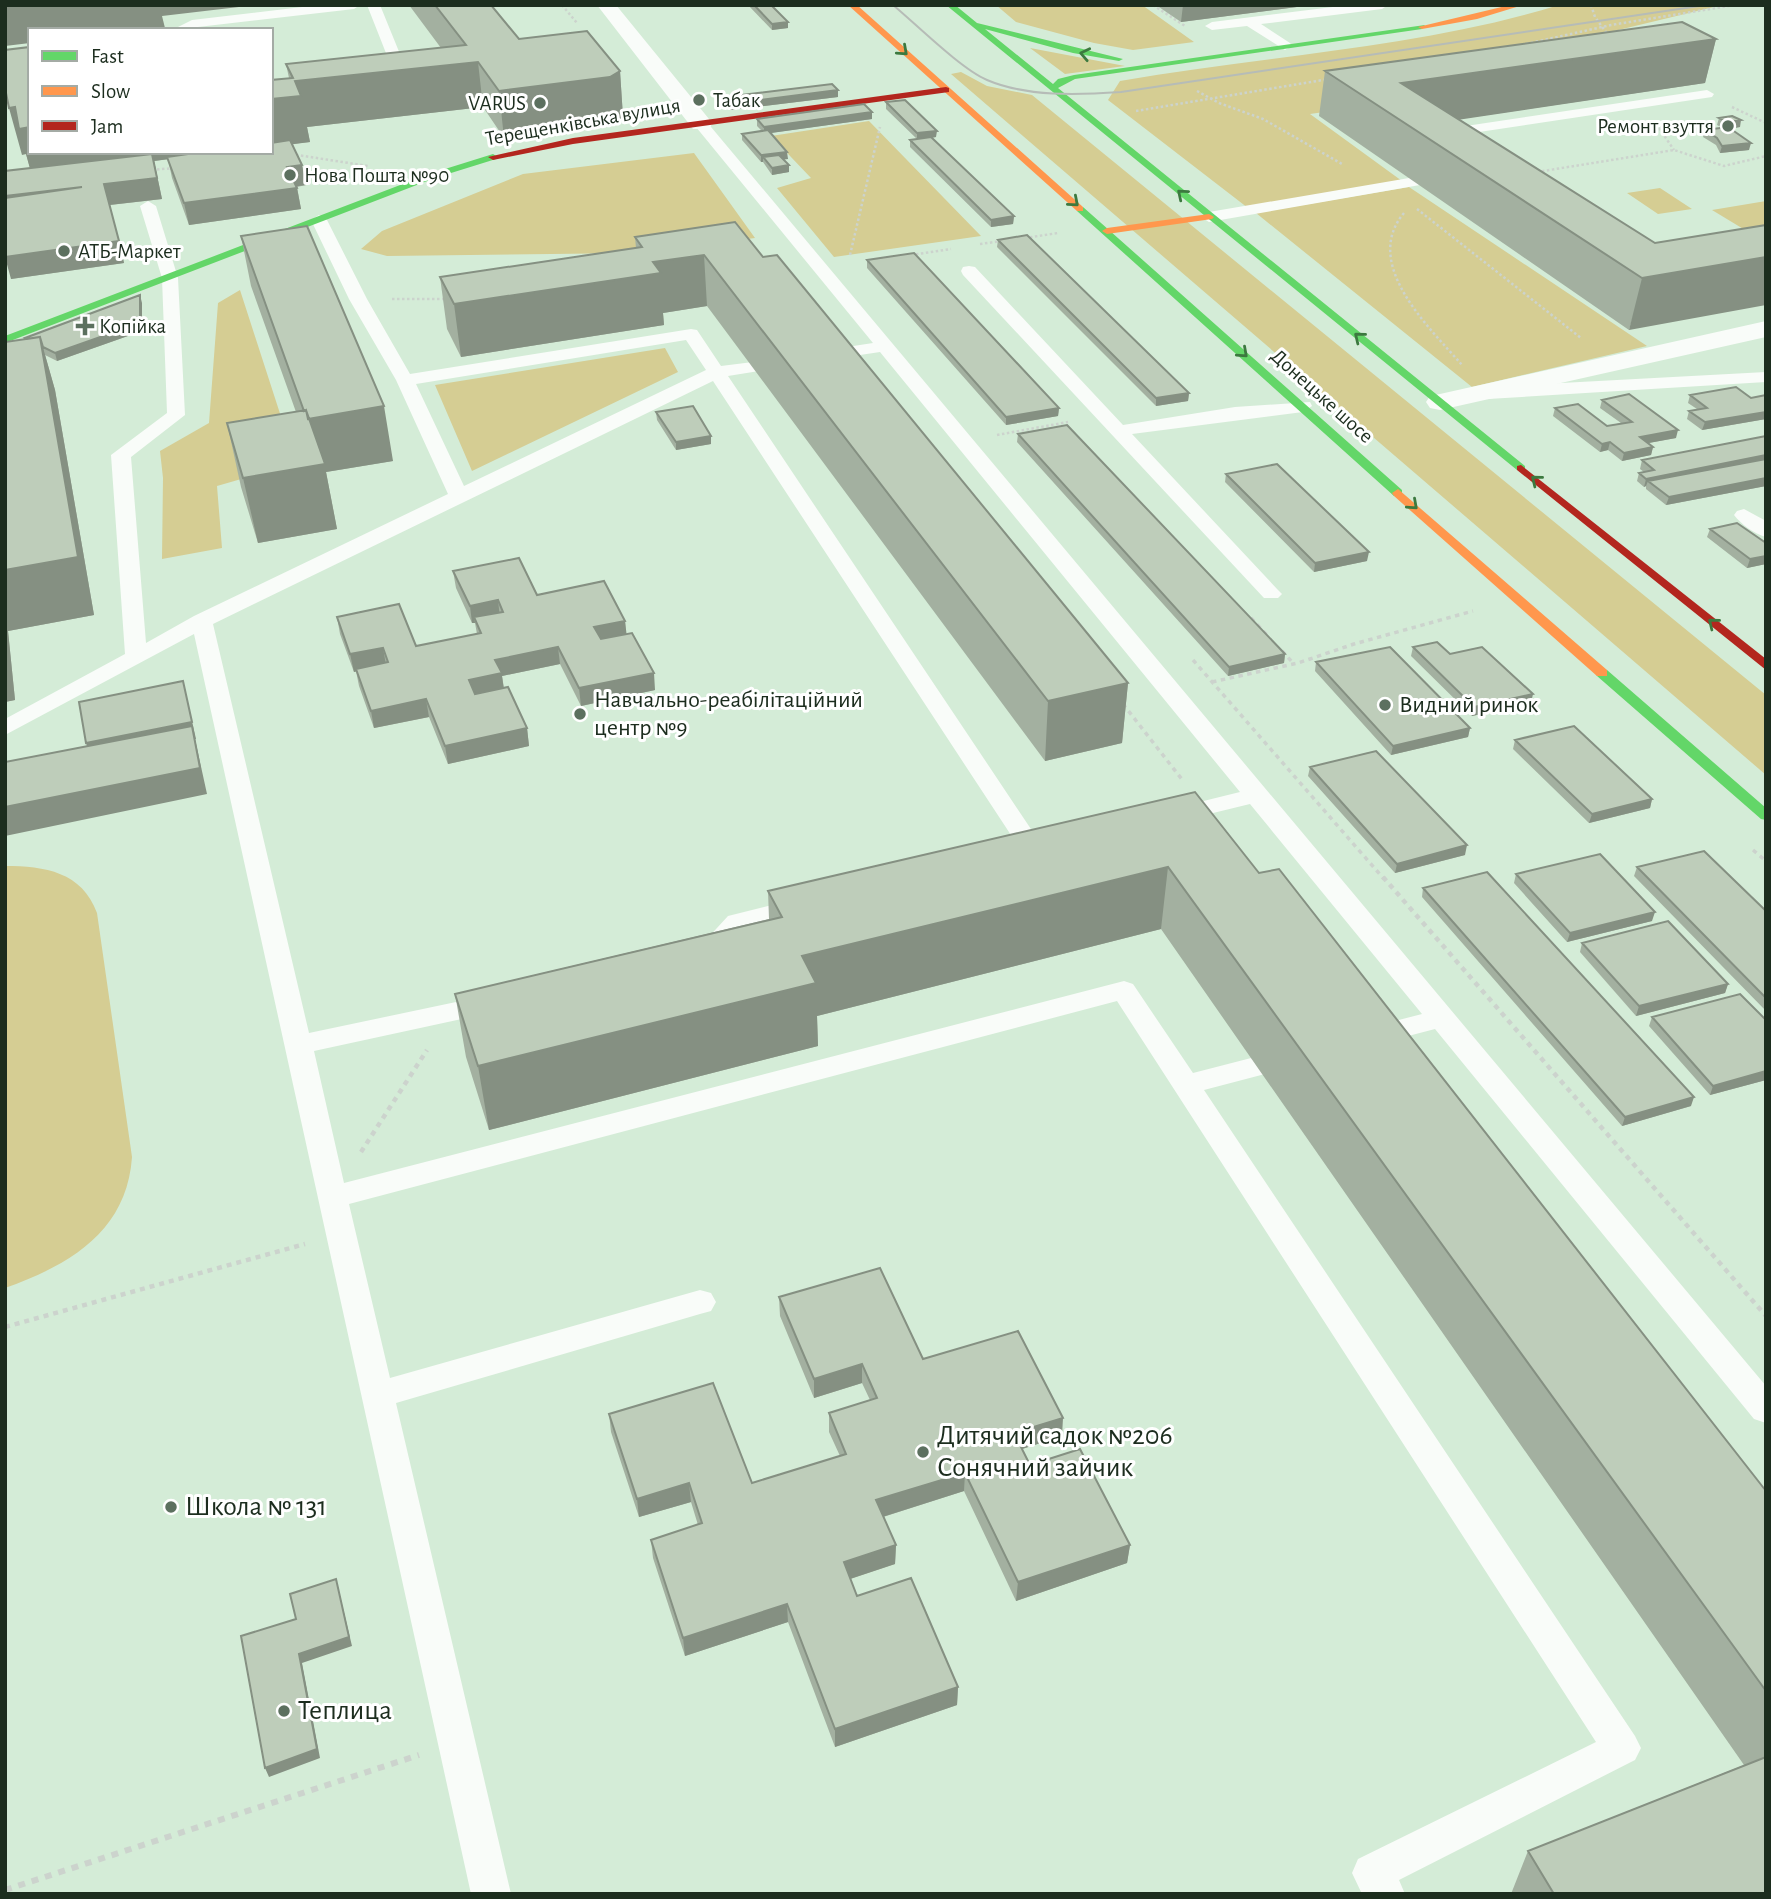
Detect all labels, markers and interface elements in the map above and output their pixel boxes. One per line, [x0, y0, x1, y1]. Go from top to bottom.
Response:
legend [28, 28, 273, 154]
one-way arrow [895, 43, 908, 55]
text: Fast [91, 46, 124, 67]
one-way arrow [1079, 47, 1091, 62]
text: Slow [91, 81, 130, 102]
place label: Табак [713, 90, 761, 111]
marker: Табак [691, 92, 707, 108]
place label: VARUS [468, 93, 526, 114]
street label: Терещенківська вулиця [484, 94, 682, 150]
marker: VARUS [532, 95, 548, 111]
text: Jam [91, 116, 123, 137]
place label: Ремонт взуття [1597, 116, 1714, 137]
marker: Ремонт взуття [1720, 118, 1736, 134]
place label: Нова Пошта №90 [304, 165, 449, 186]
marker: Нова Пошта №90 [282, 167, 298, 183]
one-way arrow [1178, 190, 1191, 202]
one-way arrow [1065, 194, 1078, 206]
place label: АТБ-Маркет [78, 241, 181, 262]
marker: АТБ-Маркет [56, 243, 72, 259]
place label: Копійка [99, 316, 166, 337]
marker: Копійка [77, 318, 93, 334]
one-way arrow [1355, 333, 1368, 345]
one-way arrow [1235, 345, 1248, 357]
street label: Донецьке шосе [1267, 345, 1377, 447]
one-way arrow [1531, 476, 1544, 488]
one-way arrow [1404, 497, 1417, 509]
one-way arrow [1708, 619, 1720, 632]
place label: Навчально-реабілітаційний центр №9 [594, 688, 863, 740]
place label: Видний ринок [1399, 693, 1538, 717]
marker: Видний ринок [1377, 697, 1393, 713]
marker: Навчально-реабілітаційний центр №9 [572, 706, 588, 722]
place label: Дитячий садок №206 Сонячний зайчик [937, 1422, 1173, 1482]
marker: Дитячий садок №206 Сонячний зайчик [915, 1444, 931, 1460]
place label: Школа № 131 [185, 1493, 327, 1521]
marker: Школа № 131 [163, 1499, 179, 1515]
place label: Теплица [298, 1697, 392, 1725]
marker: Теплица [276, 1703, 292, 1719]

